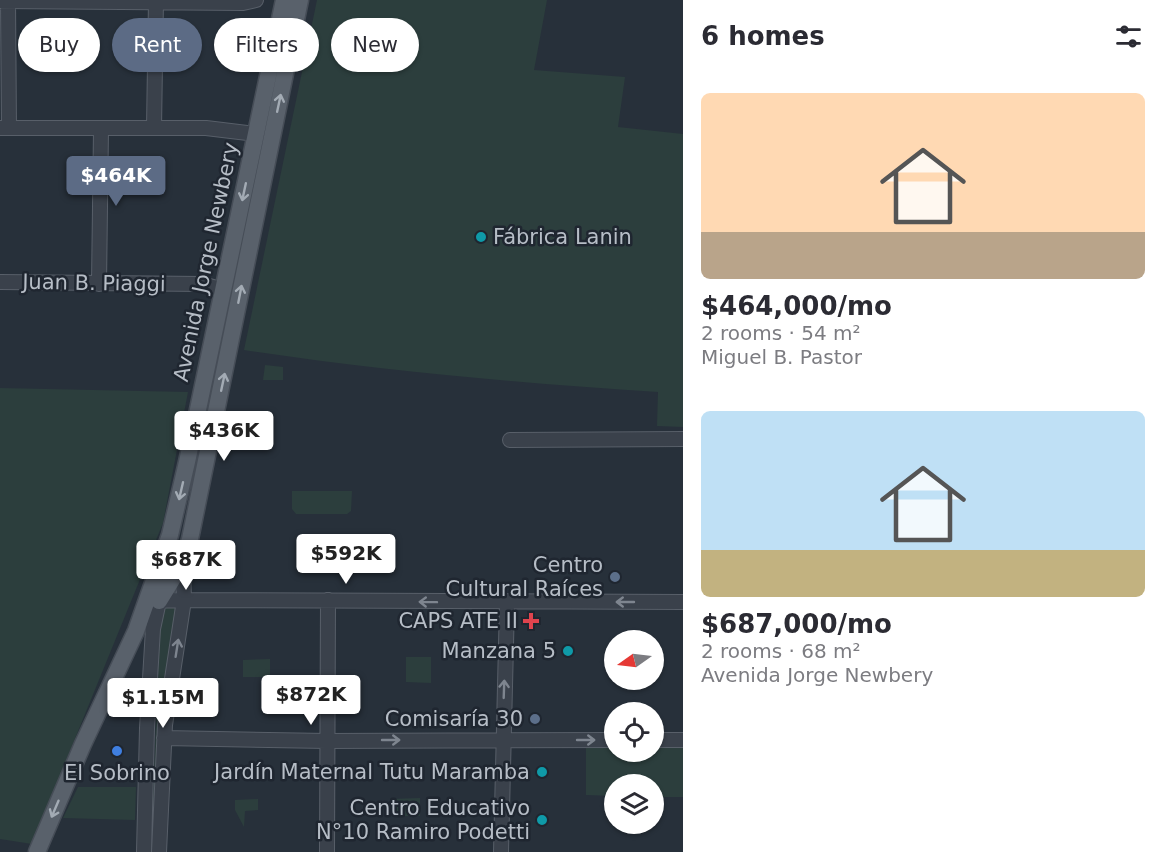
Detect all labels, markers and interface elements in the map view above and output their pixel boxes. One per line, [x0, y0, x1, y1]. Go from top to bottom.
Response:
chip: Buy [18, 18, 100, 72]
chip: Rent [112, 18, 202, 72]
chip: Filters [214, 18, 319, 72]
chip: New [331, 18, 419, 72]
icon: filters [1112, 20, 1145, 53]
text: 6 homes [701, 21, 825, 51]
one-way arrow [274, 94, 285, 113]
icon: home [869, 132, 977, 240]
street label: Avenida Jorge Newbery [169, 140, 243, 384]
pin: $464K [74, 156, 158, 207]
text: $464K [80, 163, 152, 187]
one-way arrow [238, 182, 250, 201]
place label: Fábrica Lanin [493, 225, 632, 249]
marker: Fábrica Lanin [474, 230, 488, 244]
street label: Juan B. Piaggi [20, 270, 166, 296]
one-way arrow [235, 285, 246, 305]
text: $464,000/mo [701, 291, 892, 321]
text: 2 rooms · 54 m² [701, 321, 861, 345]
text: Miguel B. Pastor [701, 345, 862, 369]
one-way arrow [217, 373, 229, 392]
pin: $436K [182, 411, 266, 462]
text: $436K [188, 418, 260, 442]
icon: home [869, 450, 977, 558]
one-way arrow [175, 480, 186, 500]
pin: $592K [304, 534, 388, 585]
pin: $687K [144, 540, 228, 591]
text: $592K [310, 541, 382, 565]
text: $687K [150, 547, 222, 571]
place label: Centro Cultural Raíces [445, 553, 603, 601]
marker: Centro Cultural Raíces [608, 570, 622, 584]
one-way arrow [418, 596, 438, 608]
one-way arrow [615, 597, 635, 608]
place label: CAPS ATE II [398, 609, 518, 633]
text: $687,000/mo [701, 609, 892, 639]
marker: CAPS ATE II [522, 612, 540, 630]
north arrow [604, 630, 664, 690]
map controls [604, 630, 664, 834]
one-way arrow [171, 638, 182, 658]
place label: Manzana 5 [442, 639, 556, 663]
text: 2 rooms · 68 m² [701, 639, 861, 663]
marker: Manzana 5 [561, 644, 575, 658]
text: Avenida Jorge Newbery [701, 663, 933, 687]
pin: $872K [269, 675, 353, 726]
pin: $1.15M [114, 678, 212, 729]
one-way arrow [499, 679, 510, 699]
text: $872K [275, 682, 347, 706]
text: $1.15M [121, 685, 205, 709]
button: locate [604, 702, 664, 762]
place label: Comisaría 30 [385, 707, 523, 731]
marker: Comisaría 30 [528, 712, 542, 726]
one-way arrow [380, 734, 400, 746]
one-way arrow [575, 734, 595, 746]
marker: El Sobrino [110, 744, 124, 758]
place label: Jardín Maternal Tutu Maramba [212, 760, 530, 784]
place label: El Sobrino [64, 761, 170, 785]
marker: Jardín Maternal Tutu Maramba [535, 765, 549, 779]
button: layers [604, 774, 664, 834]
place label: Centro Educativo N°10 Ramiro Podetti [316, 796, 530, 844]
one-way arrow [49, 799, 60, 818]
marker: Centro Educativo N°10 Ramiro Podetti [535, 813, 549, 827]

